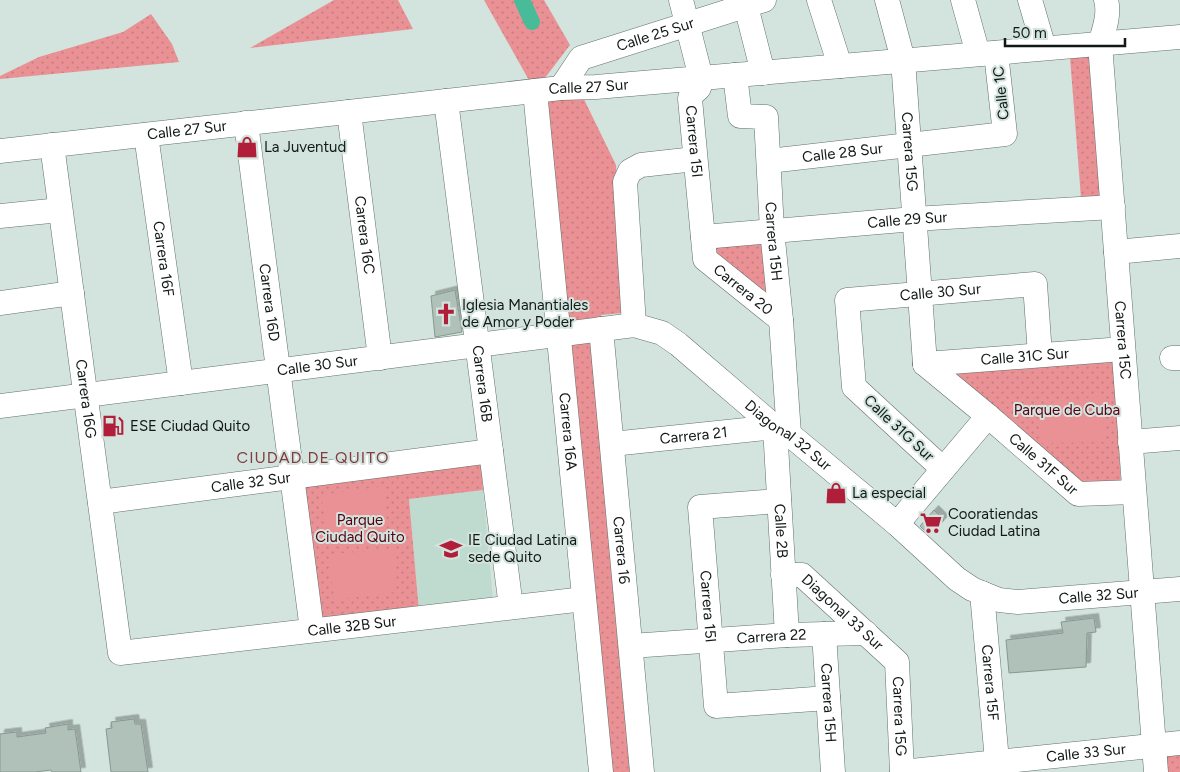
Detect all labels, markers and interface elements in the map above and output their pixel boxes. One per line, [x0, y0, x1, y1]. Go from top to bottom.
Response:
street label: Calle 25 Sur [614, 14, 696, 55]
scale bar [1005, 15, 1125, 47]
text: 50 m [1012, 24, 1047, 42]
street label: Calle 1C [989, 65, 1013, 121]
street label: Calle 27 Sur [548, 75, 629, 98]
street label: Carrera 15I [682, 105, 706, 178]
street label: Carrera 15G [898, 111, 921, 192]
street label: Calle 27 Sur [146, 117, 228, 143]
shop icon: La Juventud [234, 134, 260, 160]
place label: La Juventud [264, 138, 346, 156]
street label: Calle 28 Sur [801, 139, 884, 166]
street label: Carrera 16C [351, 195, 378, 275]
street label: Carrera 15H [762, 201, 786, 282]
street label: Calle 29 Sur [866, 208, 948, 232]
street label: Carrera 16F [149, 220, 178, 298]
street label: Carrera 20 [710, 260, 777, 319]
street label: Carrera 16D [255, 262, 283, 342]
street label: Calle 30 Sur [899, 280, 982, 304]
place label: Iglesia Manantiales de Amor y Poder [462, 296, 588, 331]
street label: Carrera 15C [1111, 300, 1135, 380]
church icon: Iglesia Manantiales de Amor y Poder [433, 301, 459, 327]
street label: Carrera 16B [468, 344, 496, 423]
street label: Calle 31C Sur [980, 344, 1070, 369]
street label: Calle 30 Sur [276, 351, 359, 380]
street label: Carrera 16G [72, 358, 100, 439]
street label: Calle 31G Sur [860, 391, 938, 465]
street label: Carrera 16A [555, 392, 581, 471]
street label: Diagonal 32 Sur [741, 396, 835, 475]
park label: Parque de Cuba [1014, 401, 1120, 419]
fuel station icon: ESE Ciudad Quito [100, 413, 126, 439]
place label: ESE Ciudad Quito [130, 417, 250, 435]
street label: Carrera 21 [659, 423, 728, 448]
street label: Calle 31F Sur [1005, 429, 1082, 499]
district label: CIUDAD DE QUITO [237, 448, 389, 467]
street label: Calle 32 Sur [210, 468, 292, 496]
shop icon: La especial [823, 480, 849, 506]
place label: La especial [852, 484, 926, 502]
street label: Calle 2B [770, 503, 792, 559]
place label: Cooratiendas Ciudad Latina [948, 505, 1040, 540]
supermarket icon: Cooratiendas Ciudad Latina [918, 510, 944, 536]
park label: Parque Ciudad Quito [315, 511, 405, 546]
street label: Carrera 16 [609, 515, 634, 585]
place label: IE Ciudad Latina sede Quito [468, 531, 577, 566]
school or university icon: IE Ciudad Latina sede Quito [438, 536, 464, 562]
street label: Carrera 15I [696, 570, 720, 643]
street label: Diagonal 33 Sur [798, 570, 887, 654]
street label: Calle 32 Sur [1058, 583, 1139, 608]
street label: Calle 32B Sur [307, 612, 397, 640]
street label: Carrera 22 [736, 626, 807, 648]
street label: Carrera 15F [978, 644, 1002, 721]
street label: Carrera 15H [817, 663, 840, 743]
street label: Carrera 15G [889, 676, 910, 756]
street label: Calle 33 Sur [1045, 740, 1127, 766]

